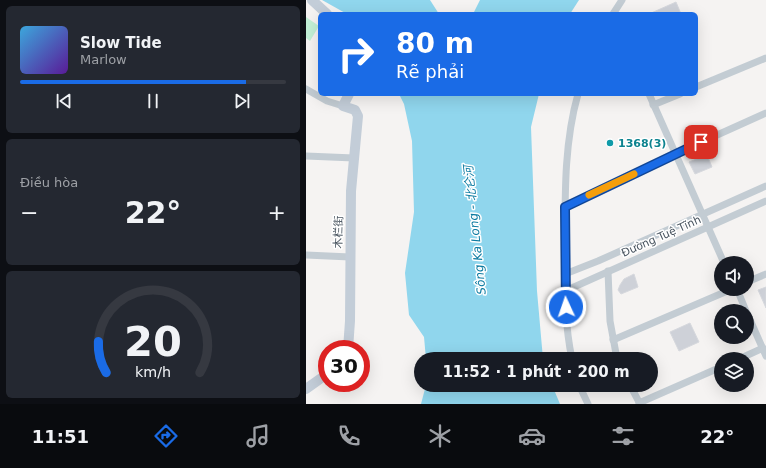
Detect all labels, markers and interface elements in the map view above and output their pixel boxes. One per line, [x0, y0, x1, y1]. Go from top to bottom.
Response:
text: 80 m [396, 27, 474, 60]
icon: right [330, 28, 382, 80]
text: Slow Tide [80, 34, 162, 52]
text: Marlow [80, 52, 127, 67]
text: Rẽ phải [396, 61, 464, 82]
icon: previous [53, 90, 75, 112]
icon: pause [142, 90, 164, 112]
icon: next [231, 90, 253, 112]
pin [684, 125, 718, 159]
icon: arrive [690, 131, 712, 153]
place label: 1368(3) [618, 137, 666, 150]
marker: 1368(3) [605, 138, 615, 148]
water label: Sông Ka Long - 北仑河 [461, 163, 489, 295]
text: Điều hòa [20, 175, 78, 190]
text: 22° [125, 195, 181, 230]
text: − [20, 200, 38, 225]
text: + [268, 200, 286, 225]
street label: Đường Tuệ Tĩnh [619, 213, 703, 260]
street label: 木栏街 [331, 215, 346, 249]
map controls [714, 256, 754, 392]
button: sound [714, 256, 754, 296]
position arrow [545, 286, 587, 328]
button: search [714, 304, 754, 344]
text: 20 [124, 316, 182, 365]
speed limit sign: 30 [318, 340, 370, 392]
button: layers [714, 352, 754, 392]
text: km/h [135, 363, 171, 379]
text: 11:52 · 1 phút · 200 m [442, 363, 630, 381]
icon: directions [152, 422, 180, 450]
icon: music [244, 422, 272, 450]
icon: phone [335, 422, 363, 450]
icon: climate [426, 422, 454, 450]
icon: car [518, 422, 546, 450]
icon: filters [609, 422, 637, 450]
text: 11:51 [32, 426, 89, 447]
text: 22° [700, 426, 734, 447]

